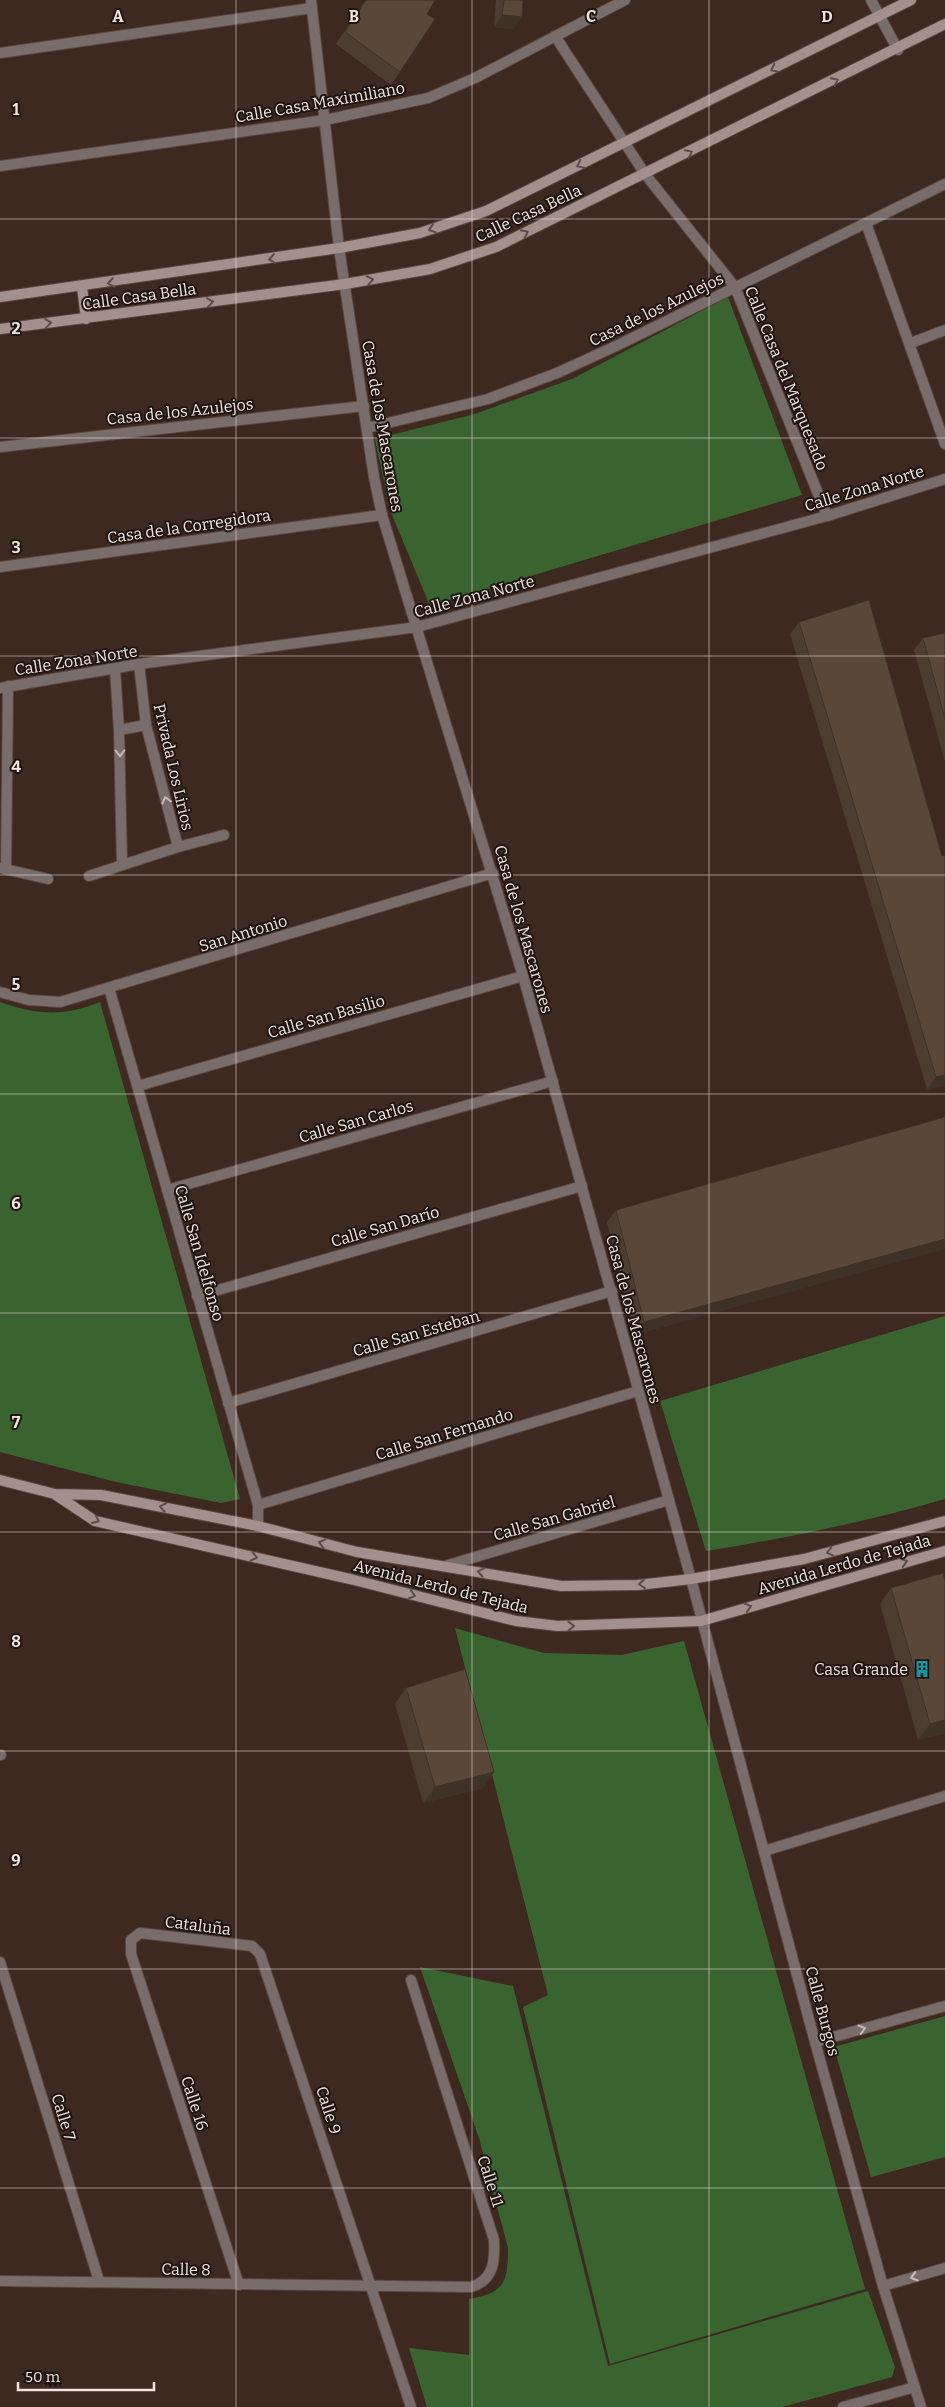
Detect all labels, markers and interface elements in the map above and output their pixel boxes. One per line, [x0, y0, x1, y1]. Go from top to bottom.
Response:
text: A [112, 7, 124, 26]
text: B [349, 7, 359, 26]
text: C [586, 7, 596, 26]
text: D [821, 7, 833, 26]
one-way arrow [770, 63, 779, 73]
one-way arrow [829, 77, 838, 87]
street label: Calle Casa Maximiliano [234, 78, 406, 127]
text: 1 [13, 100, 20, 119]
one-way arrow [684, 148, 693, 159]
one-way arrow [577, 158, 586, 168]
street label: Calle Casa Bella [472, 180, 585, 246]
one-way arrow [428, 223, 436, 233]
one-way arrow [520, 228, 529, 239]
one-way arrow [268, 253, 276, 263]
street label: Casa de los Azulejos [586, 269, 727, 350]
one-way arrow [366, 275, 375, 285]
one-way arrow [107, 277, 116, 287]
street label: Calle Casa Bella [81, 279, 198, 314]
street label: Calle Casa del Marquesado [741, 283, 832, 473]
one-way arrow [205, 298, 214, 308]
one-way arrow [45, 318, 53, 329]
text: 2 [11, 319, 21, 338]
street label: Casa de los Mascarones [358, 339, 407, 513]
street label: Casa de los Azulejos [106, 394, 254, 429]
street label: Calle Zona Norte [802, 461, 926, 516]
street label: Casa de la Corregidora [106, 506, 272, 547]
text: 3 [11, 538, 21, 557]
street label: Calle Zona Norte [412, 571, 536, 622]
street label: Calle Zona Norte [13, 641, 139, 680]
street label: Privada Los Lirios [150, 702, 197, 832]
one-way arrow [115, 749, 125, 757]
text: 4 [11, 757, 21, 776]
one-way arrow [161, 796, 172, 805]
street label: Casa de los Mascarones [490, 843, 557, 1015]
street label: San Antonio [197, 911, 290, 956]
text: 5 [12, 975, 21, 994]
street label: Calle San Basilio [265, 991, 387, 1042]
street label: Calle San Carlos [297, 1096, 416, 1147]
street label: Calle San Idelfonso [171, 1183, 228, 1324]
text: 6 [11, 1194, 21, 1213]
street label: Calle San Darío [329, 1202, 442, 1251]
street label: Casa de los Mascarones [602, 1233, 665, 1406]
street label: Calle San Esteban [351, 1306, 482, 1361]
street label: Calle San Fernando [373, 1405, 515, 1464]
text: 7 [12, 1413, 21, 1432]
street label: Calle San Gabriel [491, 1492, 618, 1545]
one-way arrow [159, 1503, 167, 1513]
one-way arrow [91, 1514, 100, 1524]
street label: Avenida Lerdo de Tejada [755, 1531, 933, 1598]
one-way arrow [318, 1538, 326, 1548]
one-way arrow [826, 1546, 835, 1557]
one-way arrow [249, 1551, 258, 1562]
street label: Avenida Lerdo de Tejada [352, 1556, 530, 1617]
one-way arrow [900, 1558, 908, 1568]
one-way arrow [477, 1567, 486, 1577]
one-way arrow [638, 1579, 646, 1590]
one-way arrow [407, 1589, 416, 1600]
one-way arrow [744, 1603, 752, 1613]
one-way arrow [567, 1621, 575, 1631]
text: 8 [11, 1632, 21, 1651]
building icon: Casa Grande [912, 1659, 932, 1679]
place label: Casa Grande [814, 1660, 908, 1679]
text: 9 [11, 1851, 21, 1870]
street label: Cataluña [164, 1912, 232, 1939]
street label: Calle Burgos [801, 1964, 844, 2058]
one-way arrow [858, 2025, 866, 2035]
street label: Calle 16 [177, 2074, 212, 2133]
street label: Calle 9 [312, 2084, 345, 2137]
street label: Calle 7 [47, 2091, 80, 2143]
street label: Calle 11 [473, 2153, 508, 2210]
street label: Calle 8 [161, 2260, 211, 2279]
one-way arrow [911, 2271, 919, 2281]
scale bar [18, 2360, 154, 2392]
text: 50 m [25, 2368, 61, 2386]

